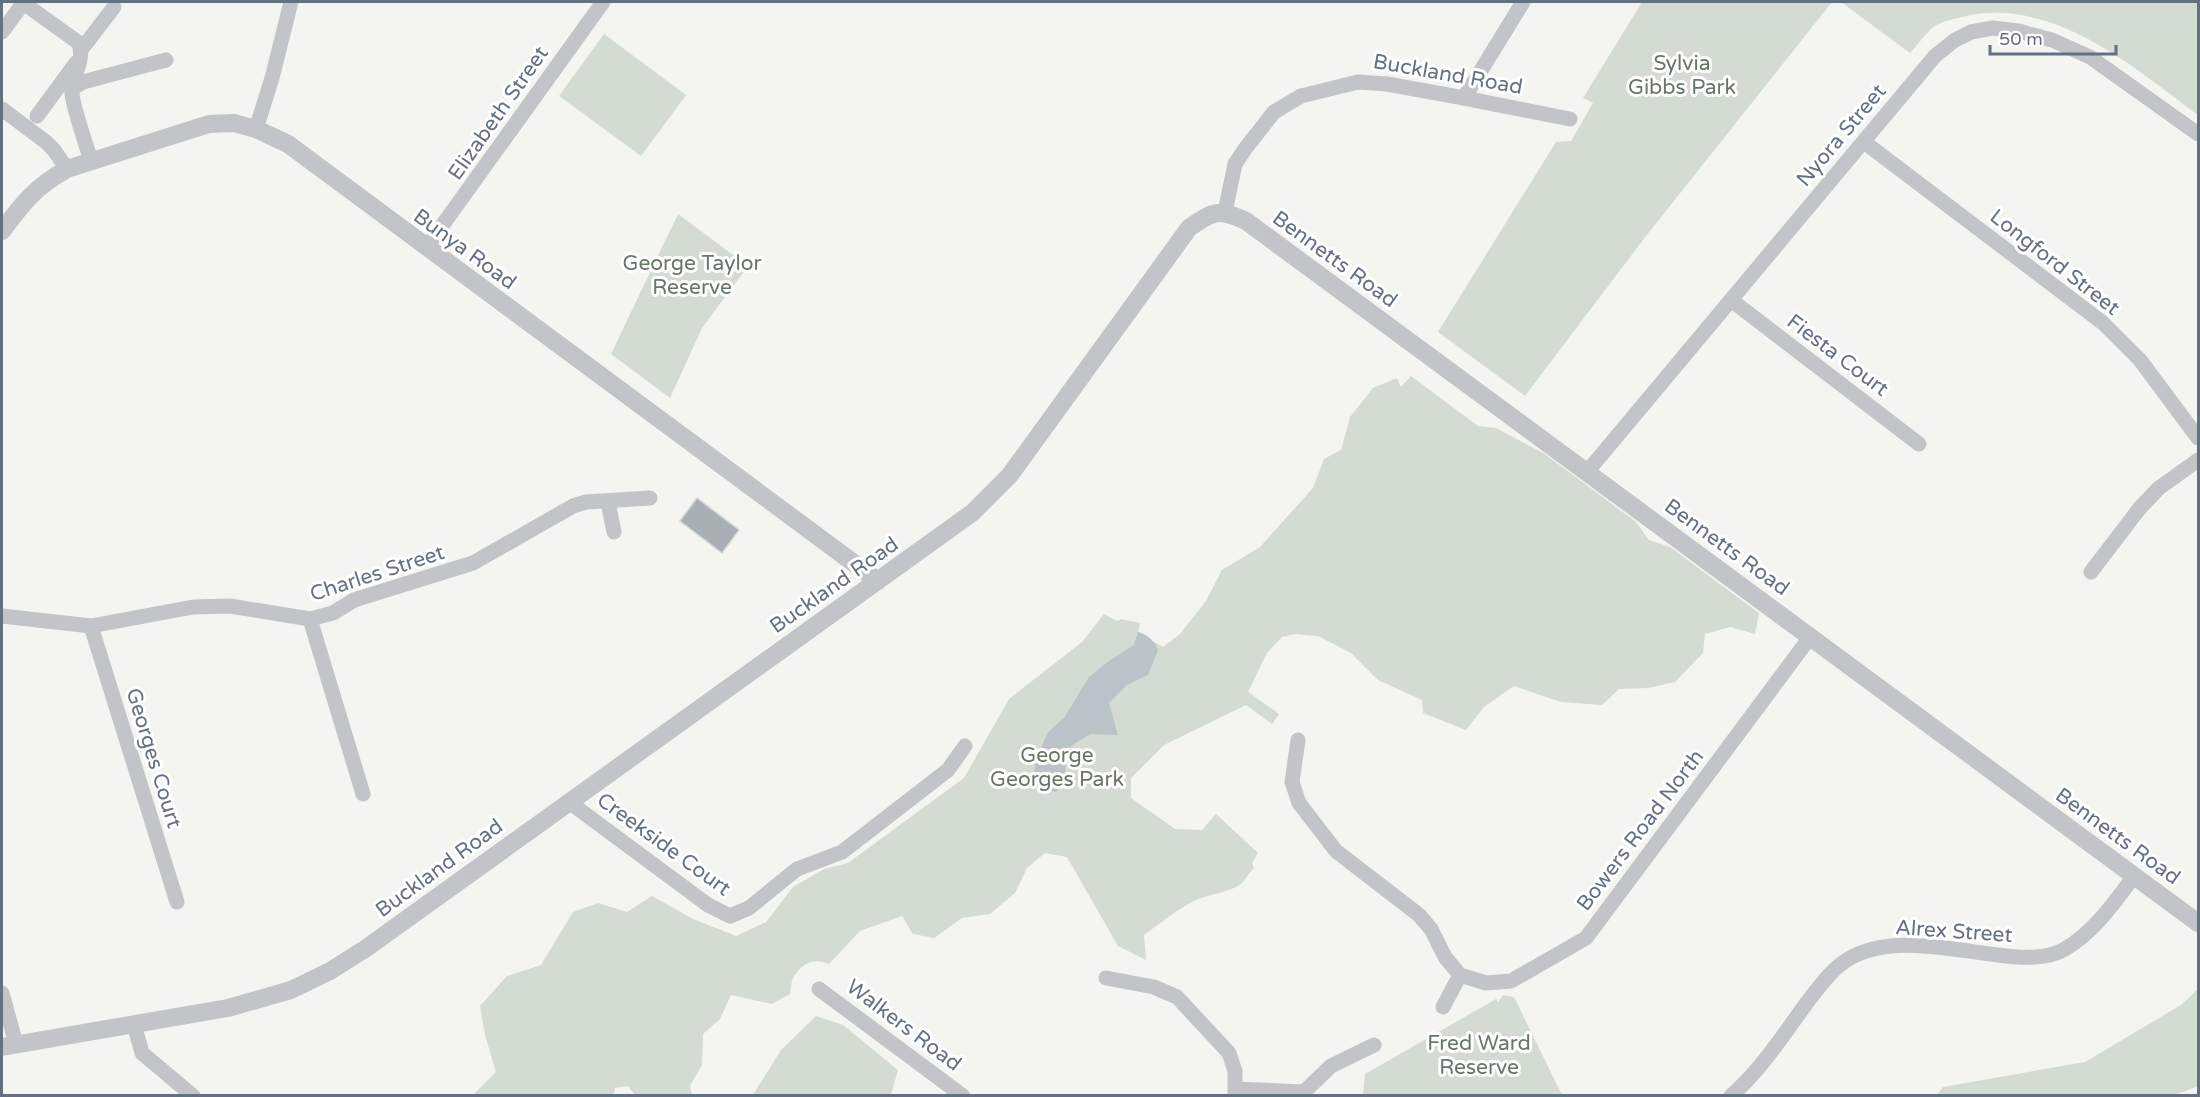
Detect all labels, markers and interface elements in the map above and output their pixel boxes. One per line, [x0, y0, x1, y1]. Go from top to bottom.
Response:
scale bar [1990, 18, 2116, 56]
text: 50 m [1999, 28, 2043, 50]
street label: Elizabeth Street [443, 42, 554, 185]
street label: Buckland Road [1371, 49, 1525, 100]
park label: Sylvia Gibbs Park [1628, 51, 1736, 100]
street label: Nyora Street [1791, 79, 1891, 192]
street label: Bunya Road [408, 204, 521, 295]
street label: Longford Street [1985, 204, 2124, 321]
street label: Bennetts Road [1267, 206, 1402, 313]
park label: George Taylor Reserve [623, 251, 761, 300]
street label: Fiesta Court [1782, 309, 1893, 402]
street label: Bennetts Road [1659, 494, 1794, 601]
street label: Buckland Road [765, 532, 903, 639]
street label: Charles Street [307, 540, 448, 607]
street label: Georges Court [120, 685, 187, 831]
park label: George Georges Park [990, 743, 1124, 792]
street label: Bowers Road North [1572, 745, 1709, 916]
street label: Bennetts Road [2050, 783, 2185, 890]
street label: Creekside Court [592, 788, 735, 901]
street label: Buckland Road [371, 814, 508, 923]
street label: Alrex Street [1895, 915, 2013, 948]
street label: Walkers Road [842, 974, 966, 1077]
park label: Fred Ward Reserve [1427, 1031, 1531, 1080]

